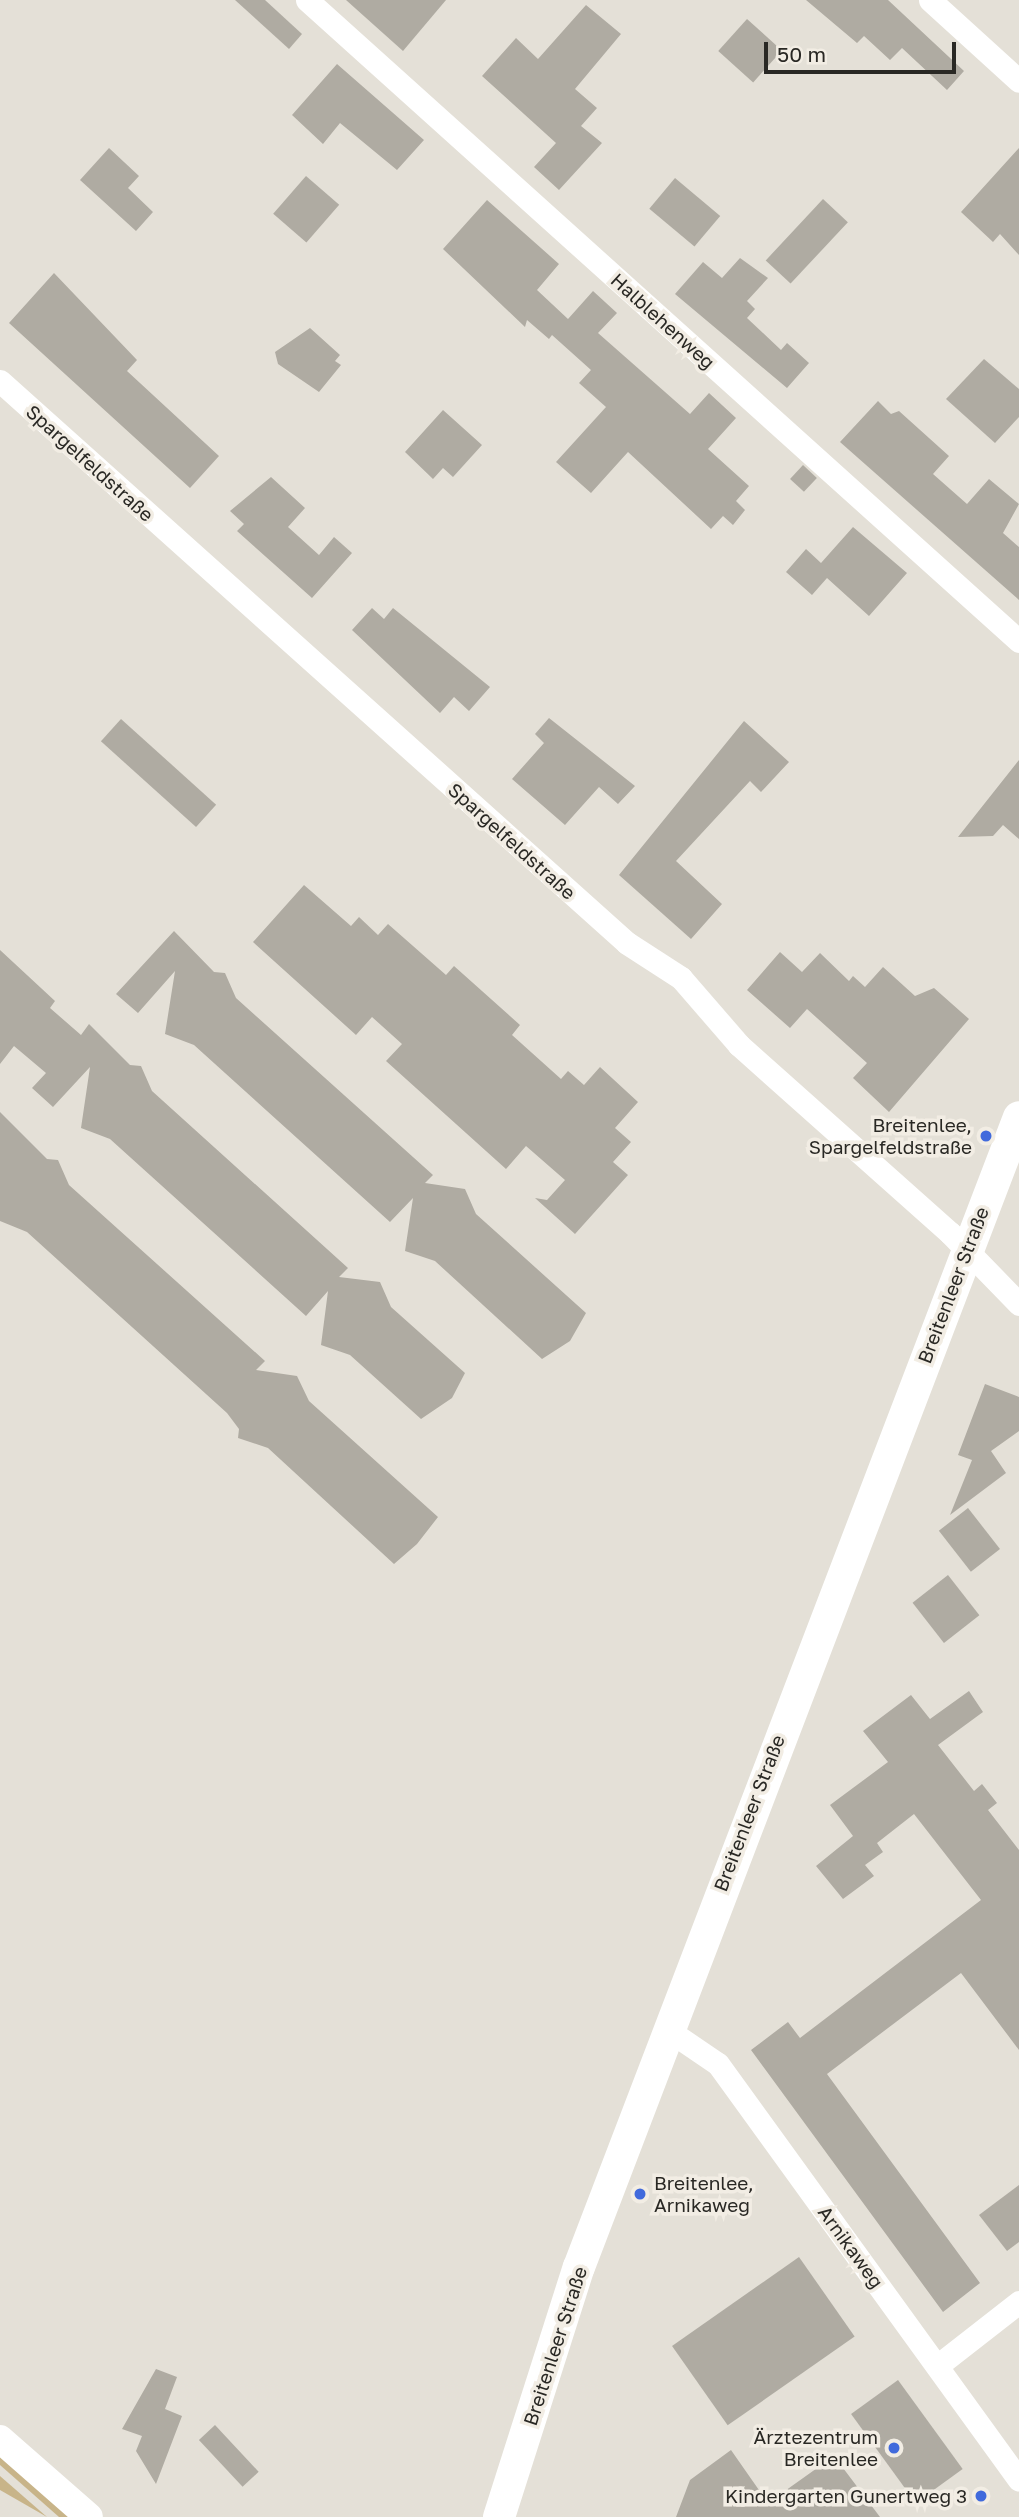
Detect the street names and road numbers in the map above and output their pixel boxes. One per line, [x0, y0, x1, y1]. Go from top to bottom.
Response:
street label: Halblehenweg [606, 268, 720, 374]
street label: Spargelfeldstraße [22, 400, 158, 526]
street label: Spargelfeldstraße [444, 778, 580, 904]
street label: Breitenleer Straße [913, 1204, 993, 1366]
street label: Breitenleer Straße [709, 1732, 789, 1894]
street label: Arnikaweg [814, 2202, 888, 2292]
street label: Breitenleer Straße [519, 2264, 591, 2428]

